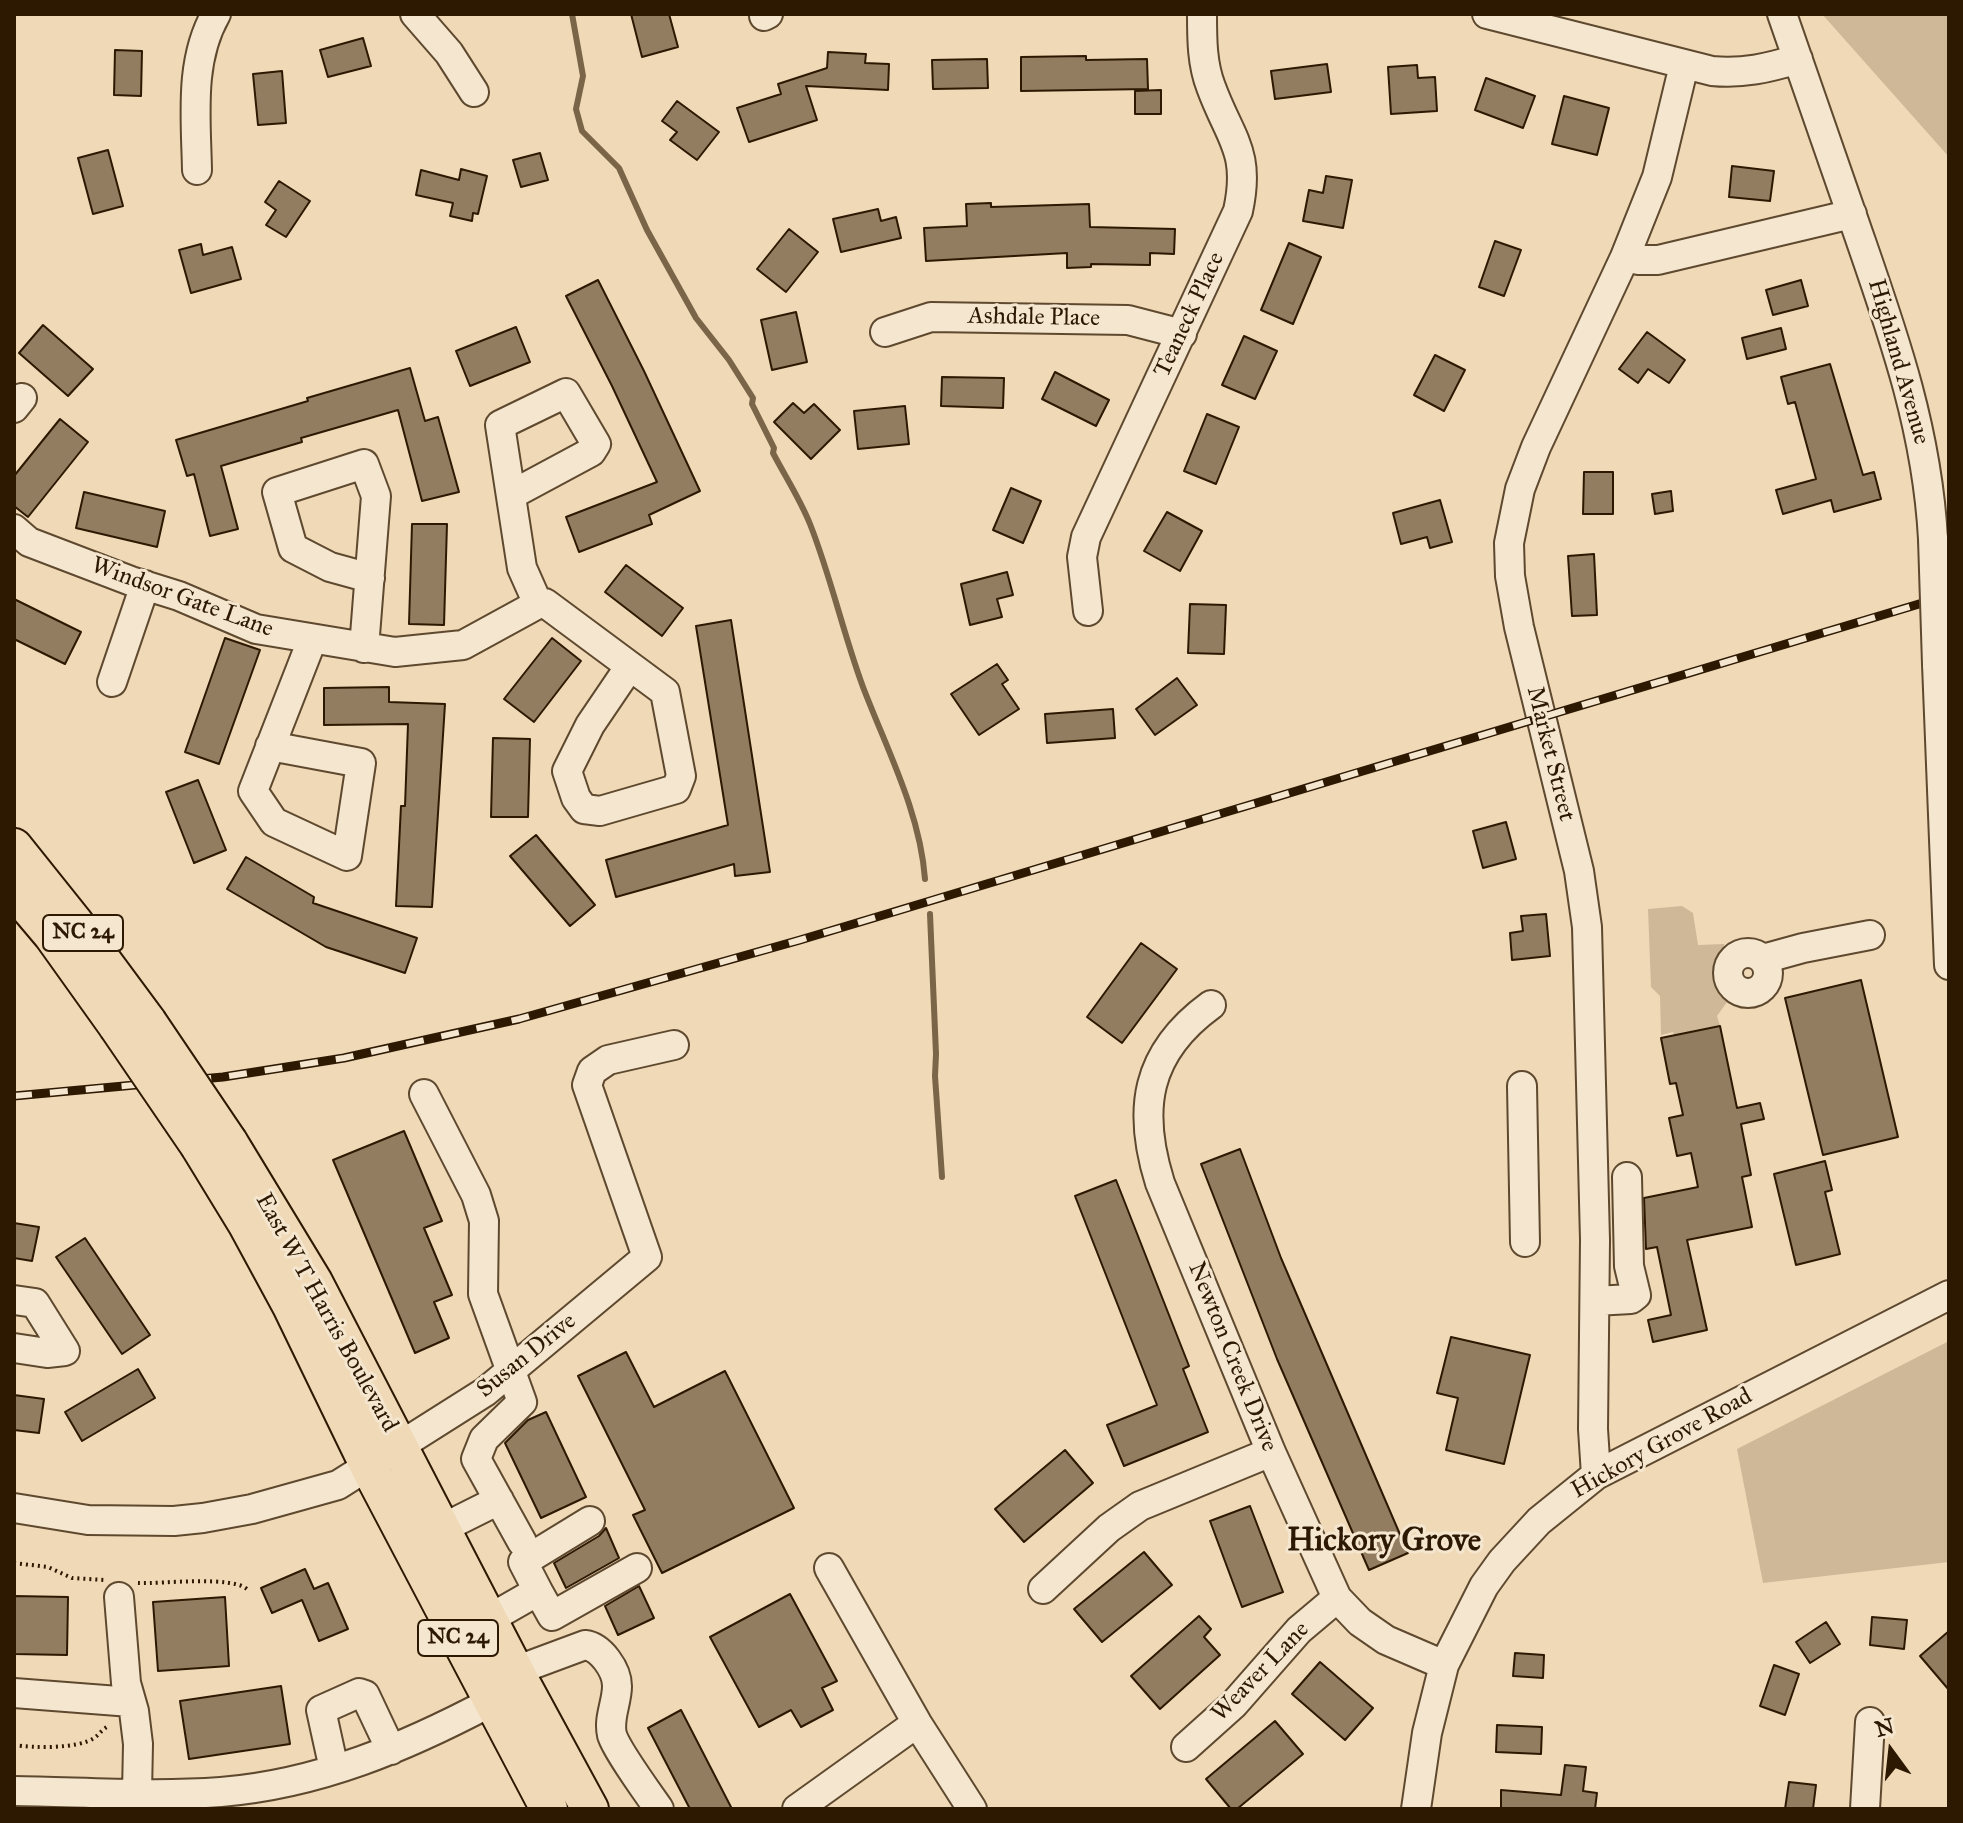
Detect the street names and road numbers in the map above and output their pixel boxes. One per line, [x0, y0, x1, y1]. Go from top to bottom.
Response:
street label: Teaneck Place [1149, 248, 1231, 382]
street label: Highland Avenue [1861, 276, 1935, 448]
street label: Ashdale Place [968, 302, 1100, 334]
street label: Windsor Gate Lane [87, 552, 277, 644]
street label: Market Street [1519, 684, 1581, 824]
road number: NC 24 [43, 915, 123, 951]
street label: East W T Harris Boulevard [248, 1189, 404, 1437]
street label: Newton Creek Drive [1181, 1258, 1283, 1456]
street label: Susan Drive [472, 1307, 582, 1405]
street label: Hickory Grove Road [1567, 1382, 1757, 1506]
street label: Weaver Lane [1206, 1616, 1316, 1728]
road number: NC 24 [418, 1620, 498, 1656]

